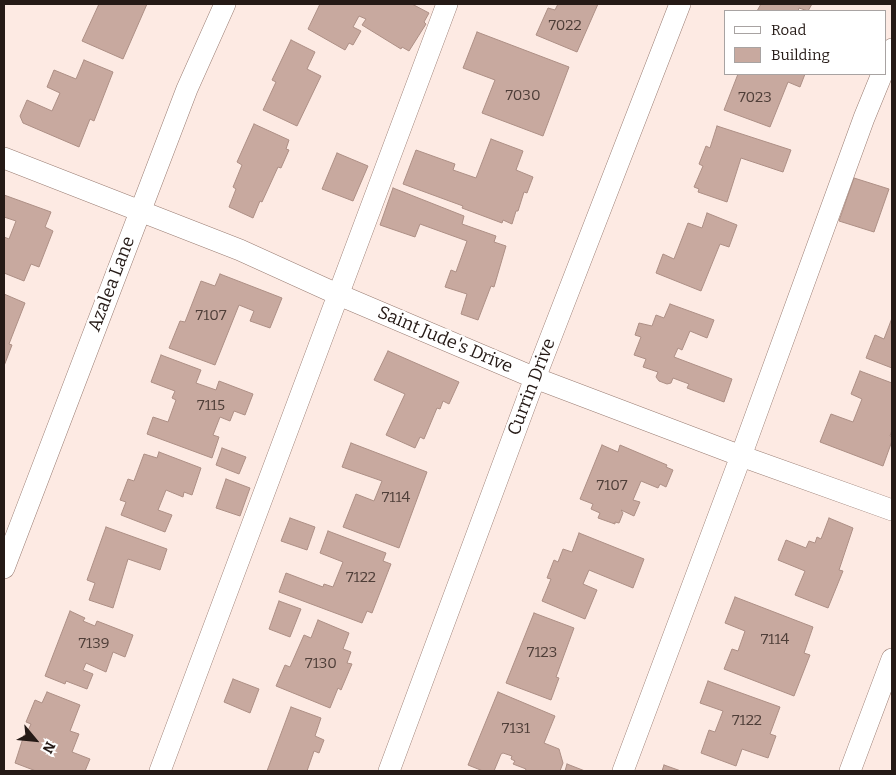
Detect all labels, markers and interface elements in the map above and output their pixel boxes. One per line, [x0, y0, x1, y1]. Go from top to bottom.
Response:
legend [724, 10, 886, 75]
house number: 7022 [548, 17, 582, 35]
text: Road [771, 21, 806, 39]
text: Building [771, 46, 830, 64]
house number: 7030 [505, 87, 541, 105]
house number: 7023 [738, 89, 772, 107]
street label: Azalea Lane [84, 233, 140, 335]
street label: Saint Jude's Drive [374, 302, 516, 378]
house number: 7107 [196, 307, 226, 325]
street label: Currin Drive [504, 335, 560, 439]
house number: 7115 [197, 397, 225, 415]
house number: 7107 [597, 477, 627, 495]
house number: 7114 [382, 489, 410, 507]
house number: 7122 [346, 569, 376, 587]
house number: 7114 [761, 631, 789, 649]
house number: 7139 [78, 635, 110, 653]
house number: 7123 [527, 644, 557, 662]
house number: 7130 [305, 655, 337, 673]
house number: 7122 [732, 712, 762, 730]
north arrow [10, 715, 60, 765]
house number: 7131 [502, 720, 530, 738]
text: N [39, 739, 59, 756]

